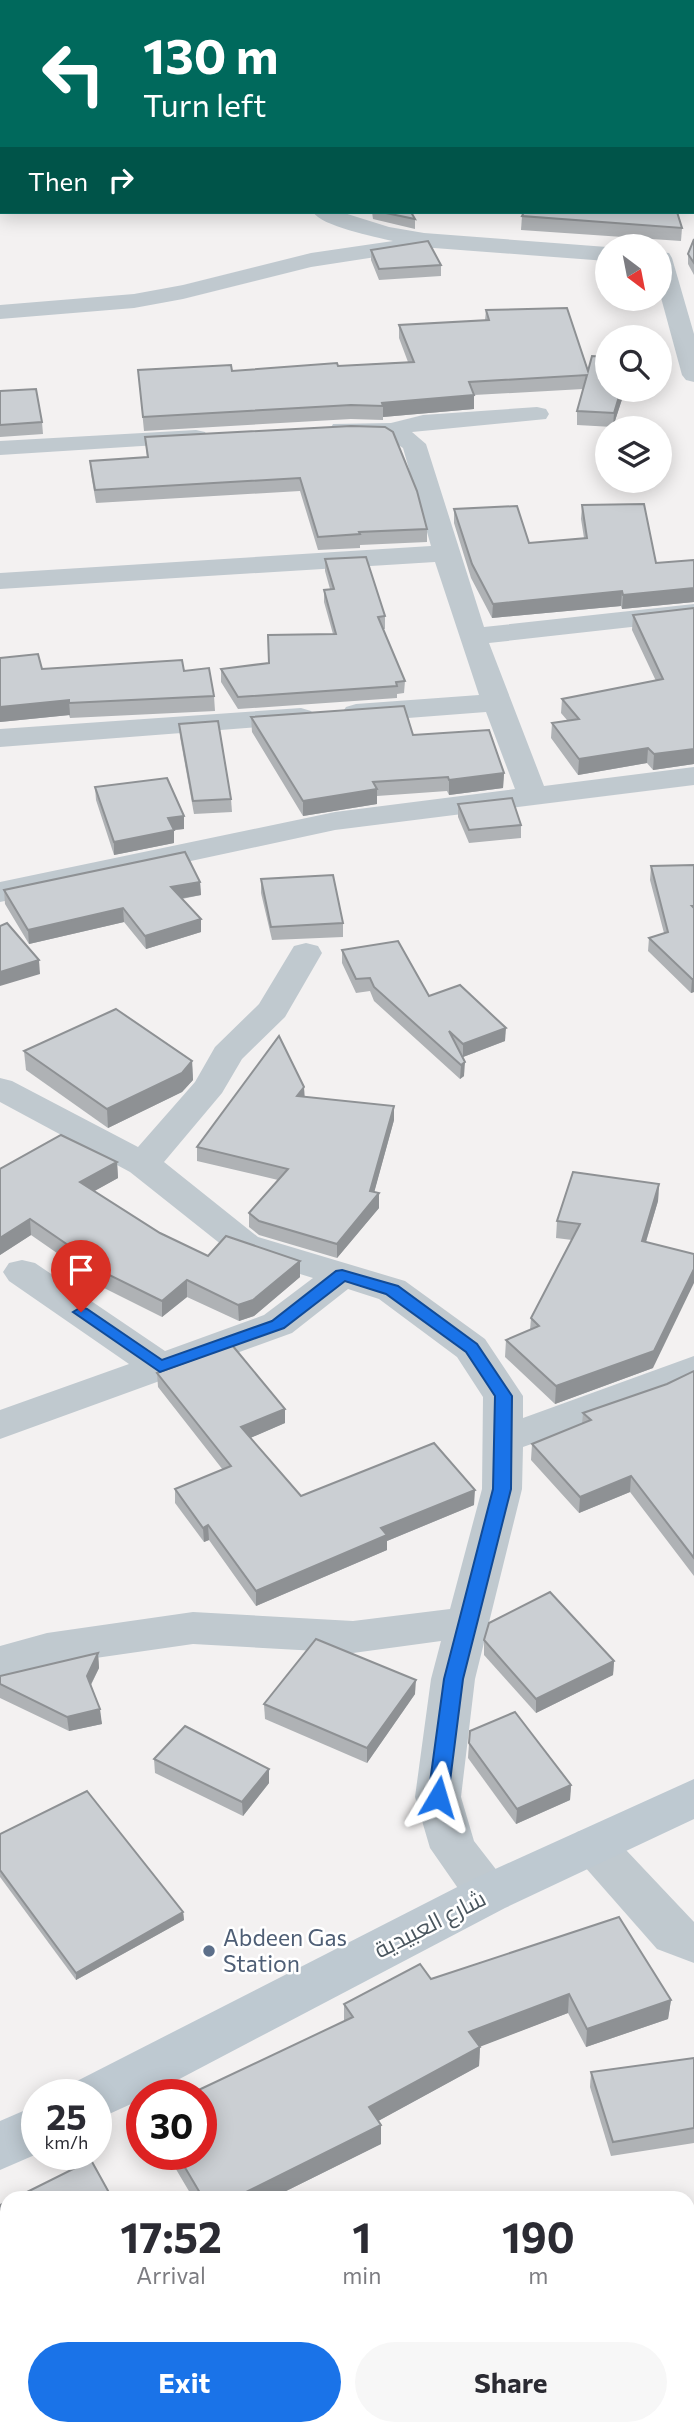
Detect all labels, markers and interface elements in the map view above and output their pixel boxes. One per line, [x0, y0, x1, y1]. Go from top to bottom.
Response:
text: 130 m [143, 24, 278, 84]
icon: left [28, 28, 119, 119]
text: Turn left [143, 84, 267, 124]
icon: right [102, 161, 140, 199]
text: Then [28, 165, 88, 196]
north arrow [595, 234, 672, 312]
map controls [595, 234, 672, 493]
button: search [595, 325, 672, 402]
button: layers [595, 416, 672, 493]
pin [51, 1240, 111, 1312]
icon: arrive [62, 1251, 100, 1289]
position arrow [401, 1760, 475, 1834]
street label: شارع العبيدية [369, 1883, 491, 1966]
place label: Abdeen Gas Station [223, 1923, 347, 1977]
marker: Abdeen Gas Station [201, 1943, 217, 1959]
speed limit sign: 30 [126, 2079, 217, 2170]
text: 25 [46, 2094, 87, 2137]
text: km/h [45, 2131, 88, 2153]
text: 17:52 [120, 2210, 222, 2262]
text: 1 [352, 2210, 371, 2262]
text: 190 [502, 2210, 575, 2262]
text: Arrival [136, 2261, 206, 2289]
text: min [342, 2261, 381, 2289]
text: m [528, 2261, 548, 2289]
button: Exit [28, 2342, 341, 2422]
button: Share [355, 2342, 667, 2422]

